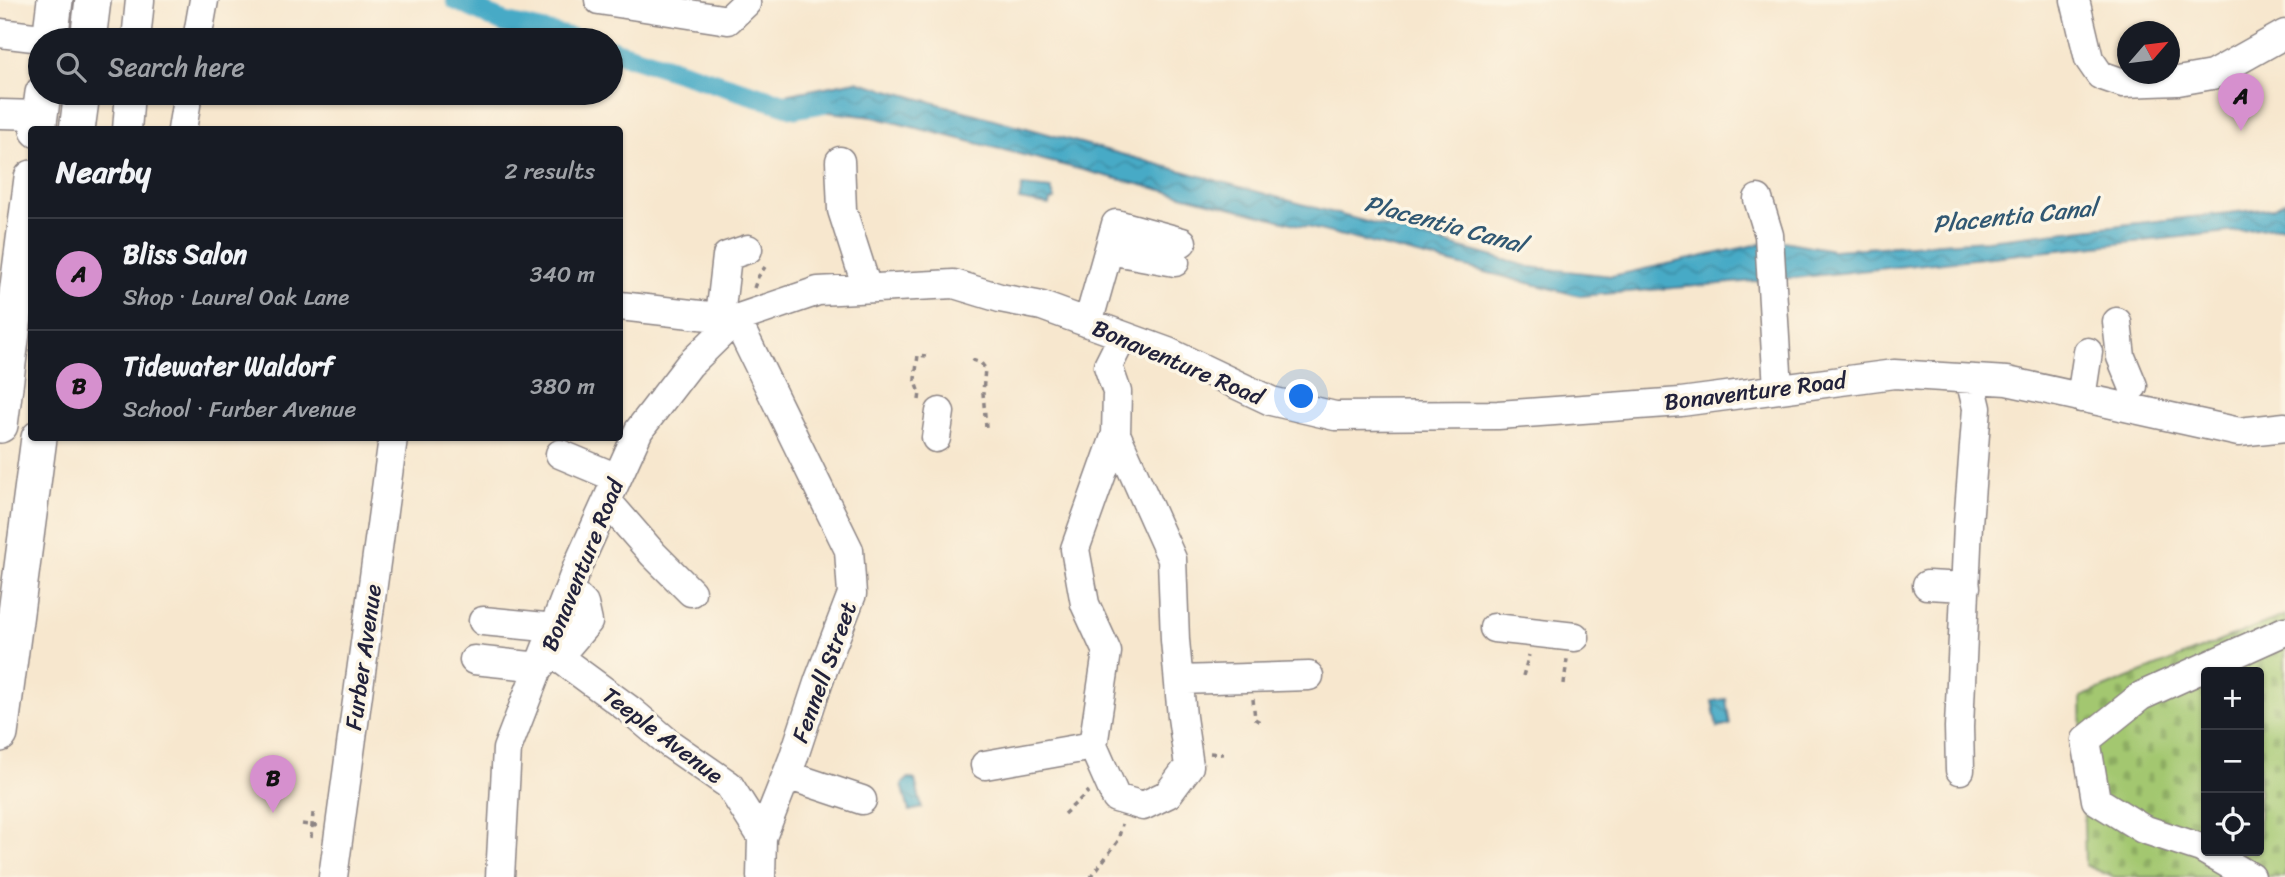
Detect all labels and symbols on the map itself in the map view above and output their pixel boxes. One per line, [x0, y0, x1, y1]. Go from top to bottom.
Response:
north arrow [2117, 21, 2180, 84]
pin: A [2218, 73, 2264, 131]
water label: Placentia Canal [1360, 182, 1535, 267]
water label: Placentia Canal [1931, 186, 2104, 246]
street label: Bonaventure Road [1086, 308, 1272, 418]
street label: Bonaventure Road [1662, 360, 1850, 423]
your location [1284, 379, 1318, 413]
street label: Bonaventure Road [529, 471, 636, 658]
street label: Furber Avenue [333, 581, 394, 733]
street label: Fennell Street [780, 596, 869, 749]
street label: Teeple Avenue [593, 676, 732, 795]
pin: B [250, 755, 296, 813]

